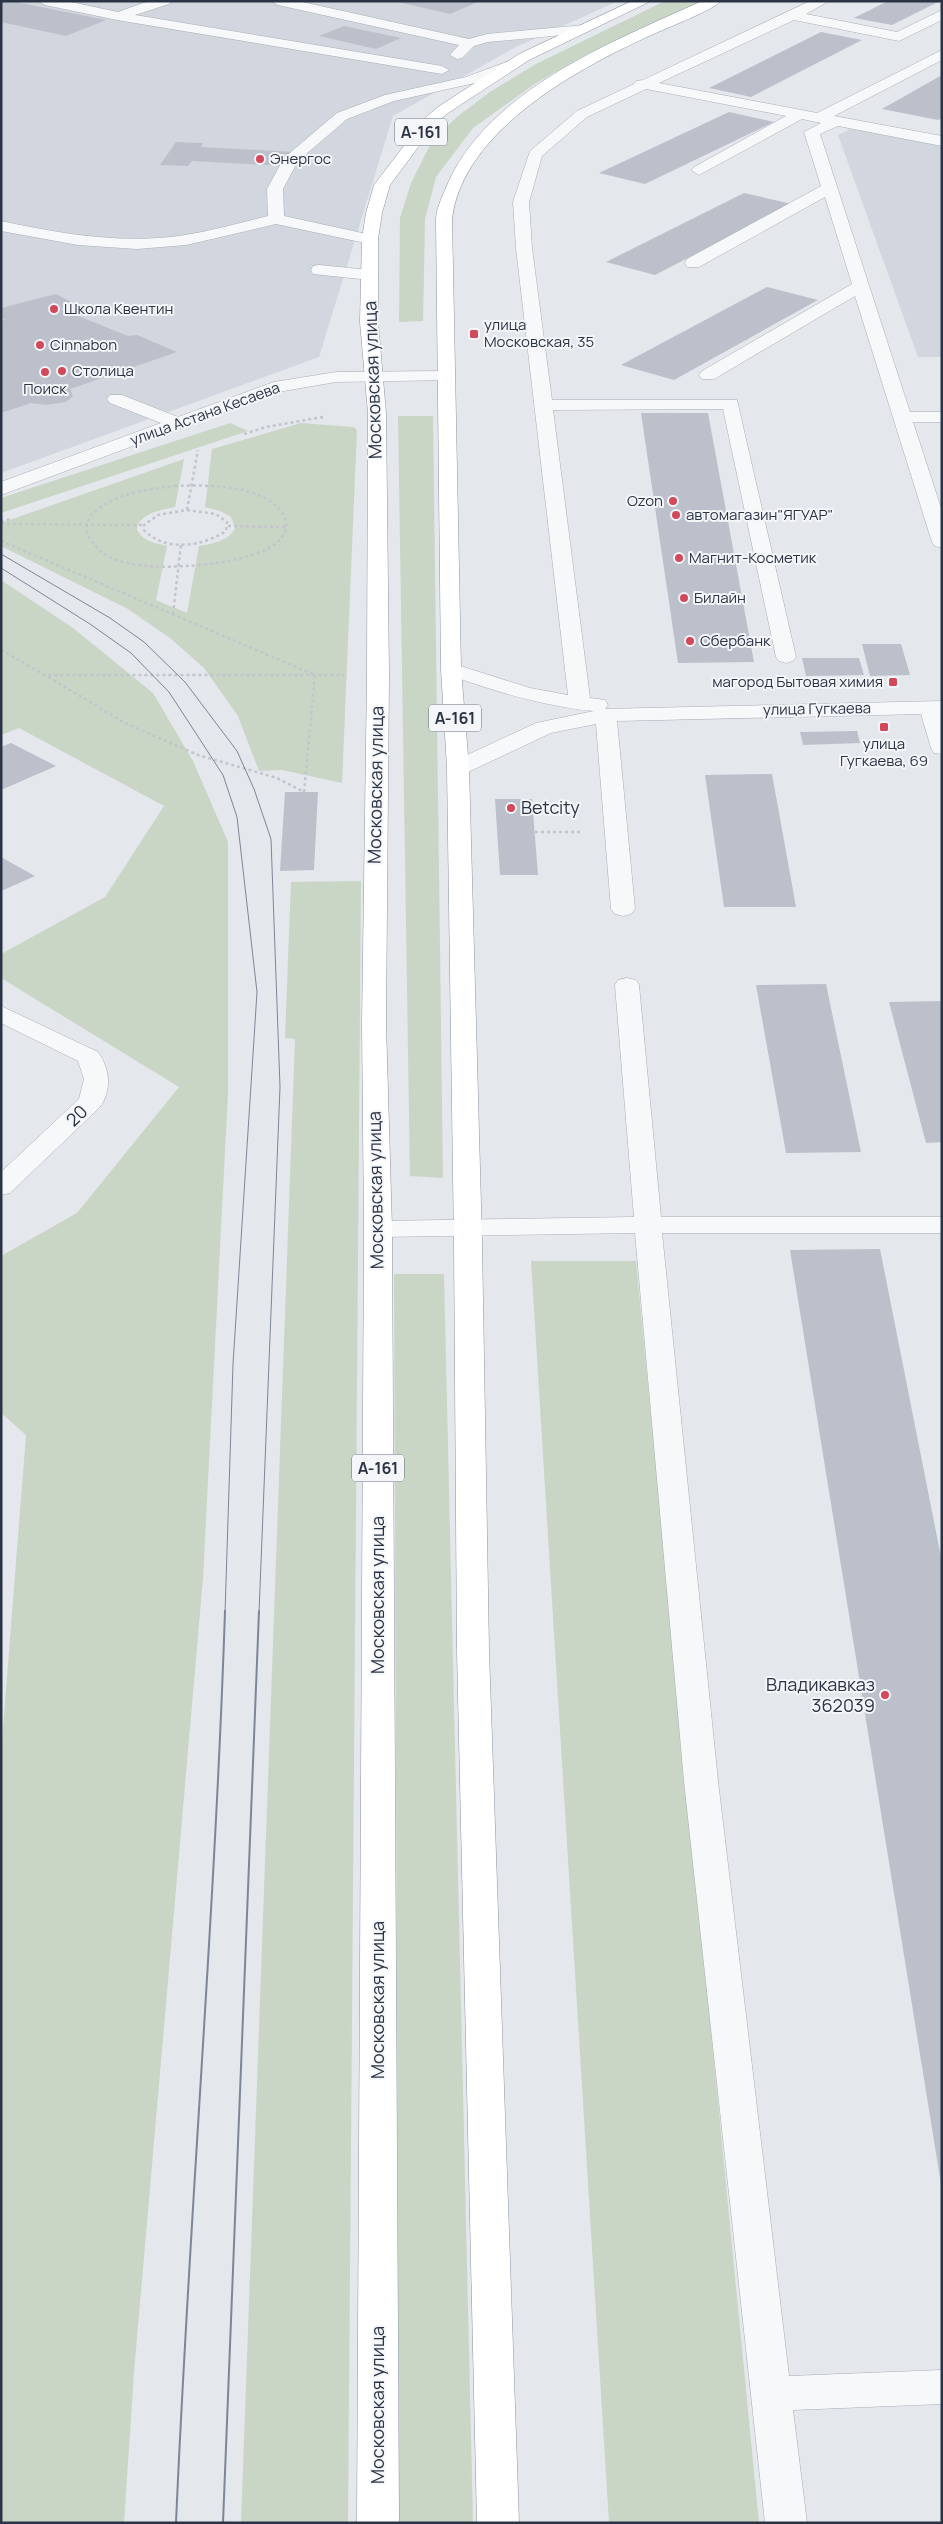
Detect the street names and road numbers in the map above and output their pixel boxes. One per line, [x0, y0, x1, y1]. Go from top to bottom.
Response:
road number: А-161 [395, 118, 447, 146]
street label: Московская улица [357, 301, 387, 459]
street label: улица Астана Кесаева [127, 377, 283, 450]
street label: улица Гугкаева [763, 697, 871, 720]
road number: А-161 [429, 704, 481, 731]
street label: Московская улица [362, 706, 388, 864]
street label: 20 [60, 1099, 92, 1131]
street label: Московская улица [362, 1111, 388, 1269]
road number: А-161 [352, 1455, 404, 1482]
street label: Московская улица [365, 1516, 389, 1674]
street label: Московская улица [365, 1921, 389, 2079]
street label: Московская улица [365, 2326, 389, 2484]

